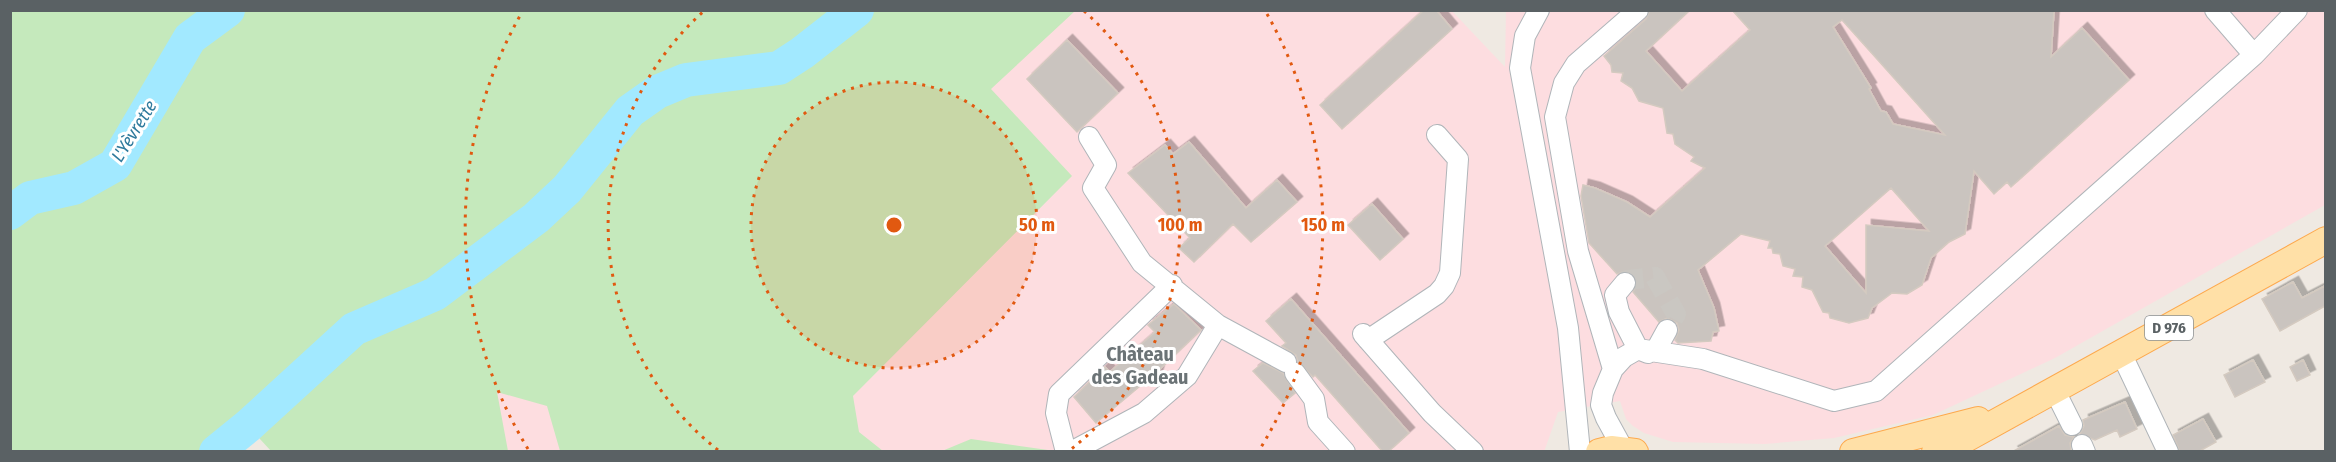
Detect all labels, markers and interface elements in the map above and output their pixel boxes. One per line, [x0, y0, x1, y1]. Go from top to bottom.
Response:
water label: L'Yèvrette [107, 96, 162, 166]
text: 50 m [1019, 214, 1055, 236]
text: 100 m [1158, 214, 1202, 236]
text: 150 m [1301, 214, 1345, 236]
centre of rings [884, 215, 904, 235]
road number: D 976 [2145, 316, 2193, 340]
district label: Château des Gadeau [1092, 342, 1188, 389]

